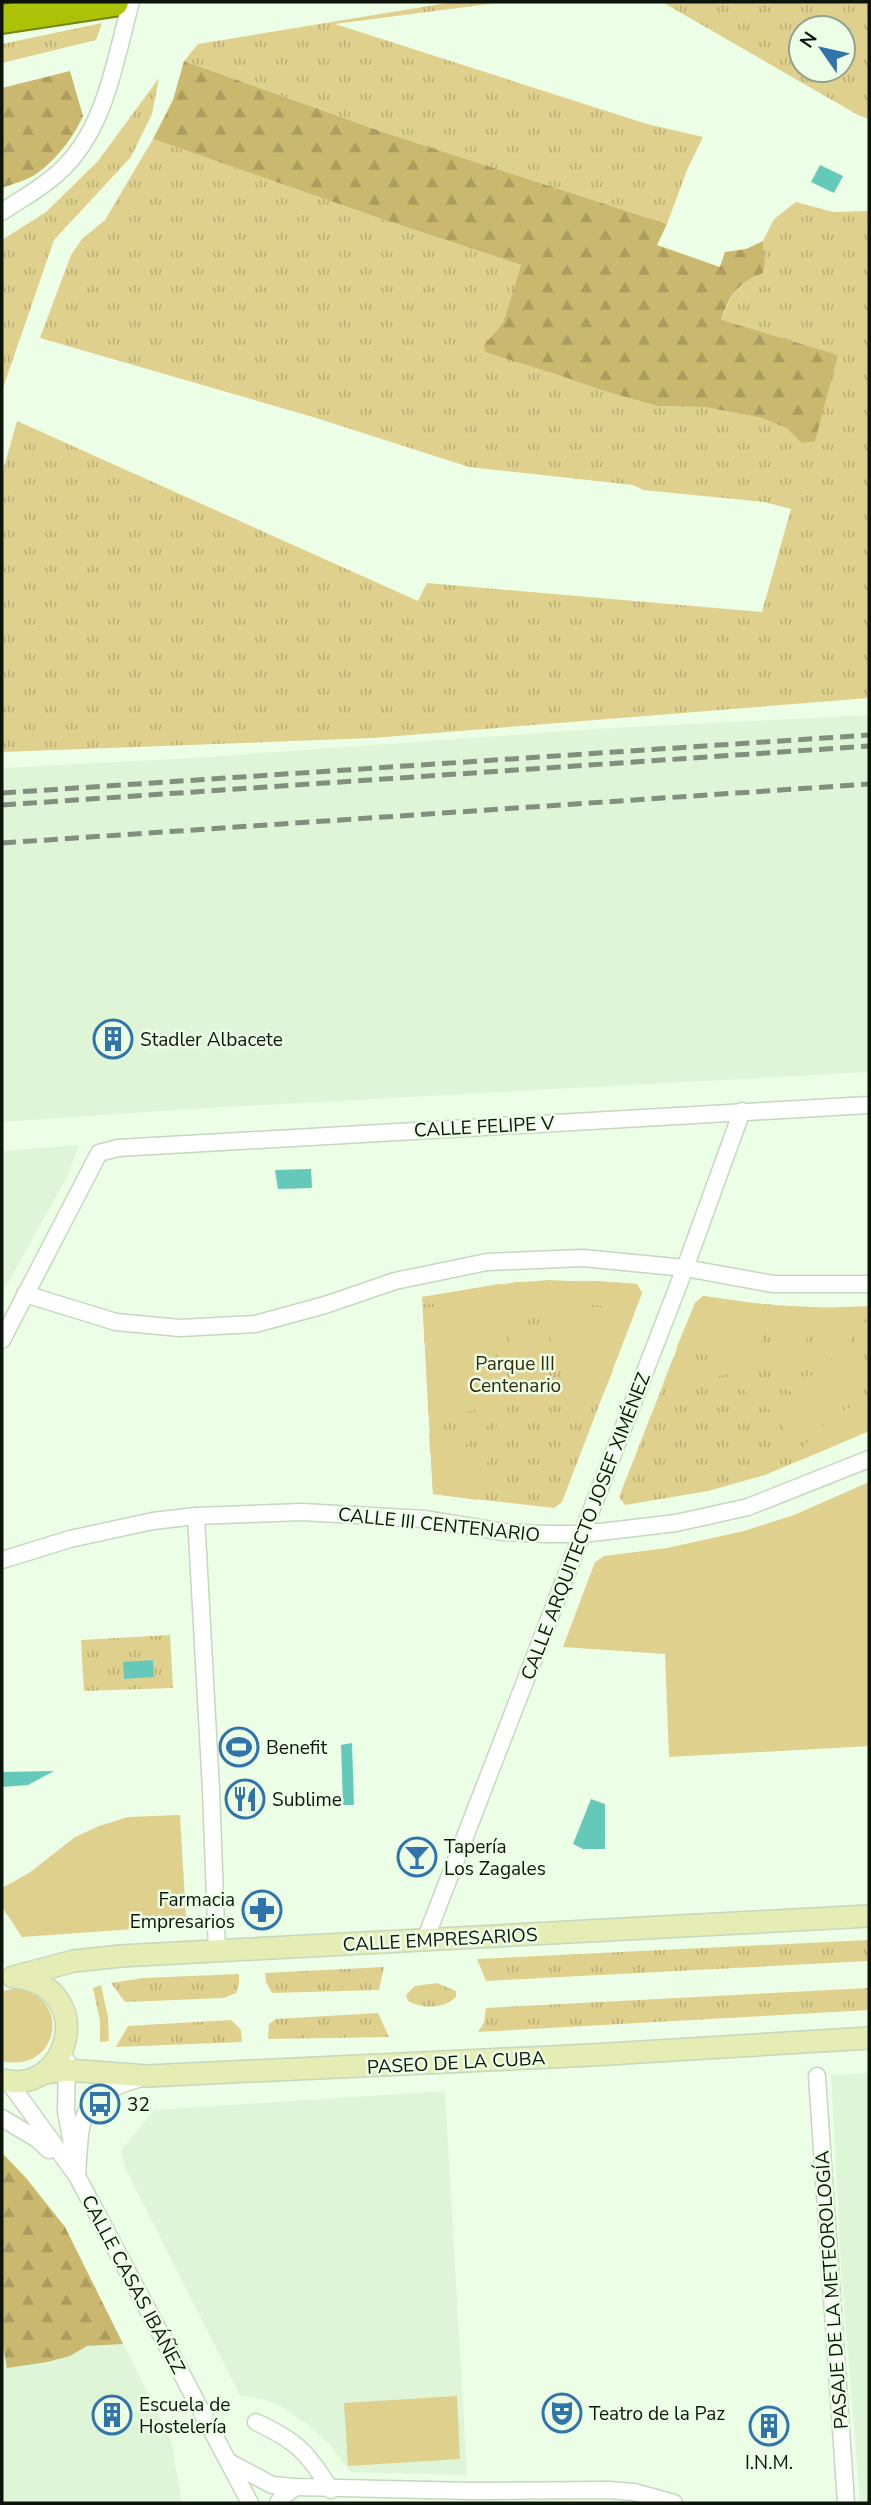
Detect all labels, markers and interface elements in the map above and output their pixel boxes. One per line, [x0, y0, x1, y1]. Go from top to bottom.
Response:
north arrow [787, 14, 857, 84]
text: N [794, 27, 823, 53]
building icon: Stadler Albacete [92, 1018, 134, 1060]
place label: Stadler Albacete [140, 1027, 283, 1053]
street label: CALLE FELIPE V [413, 1110, 556, 1144]
park label: Parque III Centenario [469, 1351, 561, 1399]
street label: CALLE ARQUITECTO JOSEF XIMÉNEZ [515, 1369, 657, 1684]
street label: CALLE III CENTENARIO [337, 1501, 541, 1549]
sports icon: Benefit [218, 1726, 260, 1768]
place label: Benefit [266, 1735, 327, 1761]
restaurant icon: Sublime [224, 1778, 266, 1820]
place label: Sublime [272, 1787, 342, 1813]
place label: Tapería Los Zagales [444, 1834, 546, 1882]
bar icon: Tapería Los Zagales [396, 1836, 438, 1878]
place label: Farmacia Empresarios [130, 1887, 235, 1935]
pharmacy icon: Farmacia Empresarios [241, 1889, 283, 1931]
street label: CALLE EMPRESARIOS [342, 1922, 538, 1958]
street label: PASEO DE LA CUBA [366, 2045, 546, 2081]
bus stop icon: 32 [79, 2083, 121, 2125]
place label: 32 [127, 2092, 150, 2118]
street label: PASAJE DE LA METEOROLOGÍA [809, 2150, 855, 2430]
street label: CALLE CASAS IBÁÑEZ [75, 2191, 191, 2378]
place label: Escuela de Hostelería [139, 2392, 230, 2440]
theatre icon: Teatro de la Paz [541, 2392, 583, 2434]
building icon: Escuela de Hostelería [91, 2394, 133, 2436]
place label: Teatro de la Paz [589, 2401, 725, 2427]
building icon: I.N.M. [748, 2405, 790, 2447]
place label: I.N.M. [745, 2450, 793, 2476]

